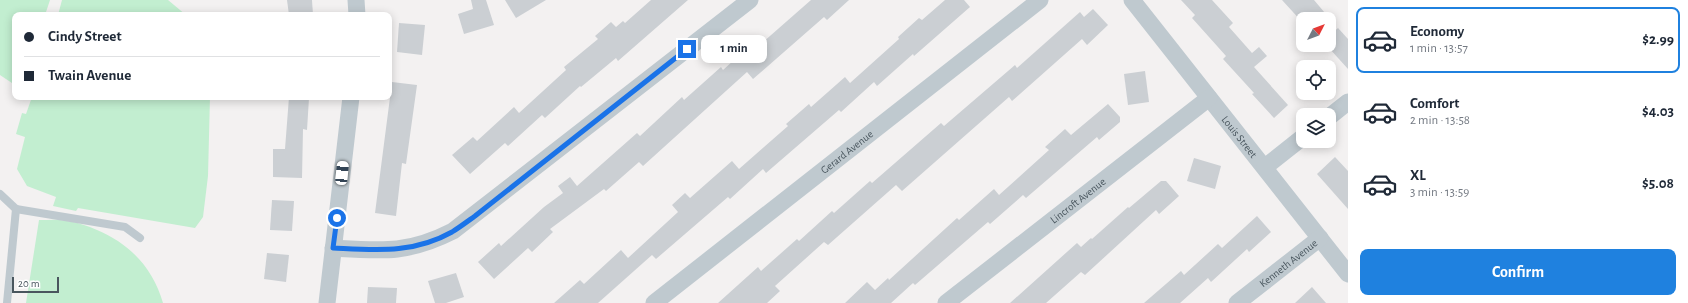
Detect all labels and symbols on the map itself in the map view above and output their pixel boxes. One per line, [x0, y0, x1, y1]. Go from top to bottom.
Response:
north arrow [1296, 12, 1336, 52]
callout: 1 min [701, 35, 767, 63]
route end [678, 40, 696, 58]
street label: Louis Street [1220, 114, 1260, 160]
street label: Gerard Avenue [819, 128, 875, 176]
car [335, 160, 349, 186]
street label: Lincroft Avenue [1048, 175, 1107, 225]
route start [328, 209, 346, 227]
street label: Kenneth Avenue [1257, 237, 1319, 289]
scale bar [12, 275, 59, 294]

